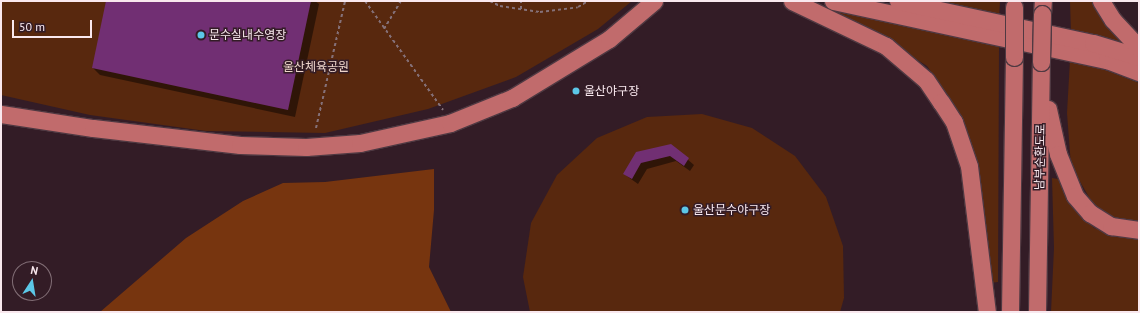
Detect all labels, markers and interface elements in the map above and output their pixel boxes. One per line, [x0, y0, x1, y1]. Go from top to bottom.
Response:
scale bar [14, 12, 94, 38]
text: 50 m [19, 19, 45, 34]
place label: 문수실내수영장 [209, 28, 286, 42]
marker: 문수실내수영장 [196, 30, 206, 40]
park label: 울산체육공원 [283, 60, 349, 74]
place label: 울산야구장 [584, 84, 639, 98]
marker: 울산야구장 [571, 86, 581, 96]
street label: 남부순환도로 [1032, 124, 1048, 190]
place label: 울산문수야구장 [693, 203, 770, 217]
marker: 울산문수야구장 [680, 205, 690, 215]
north arrow [12, 261, 52, 301]
text: N [29, 263, 39, 278]

